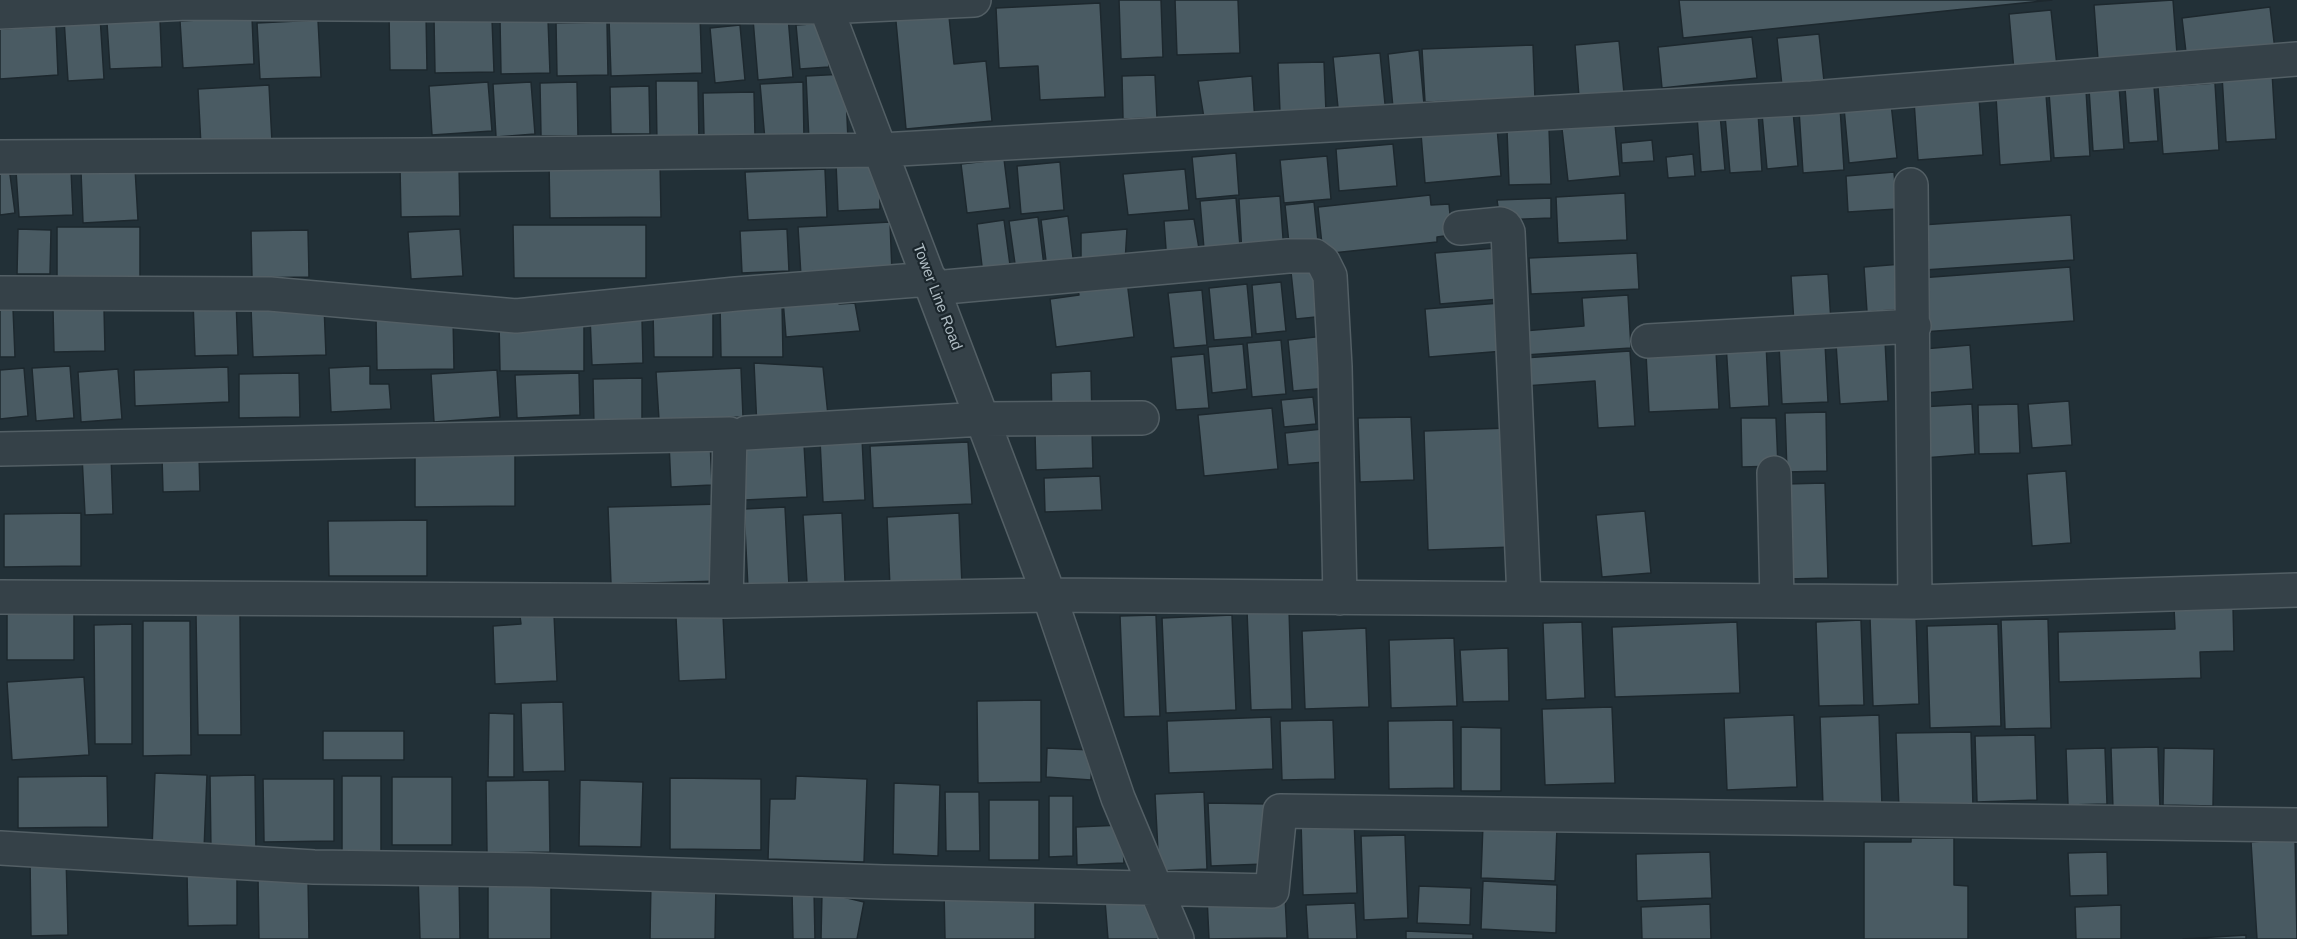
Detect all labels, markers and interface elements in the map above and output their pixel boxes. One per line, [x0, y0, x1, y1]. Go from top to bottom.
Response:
street label: Tower Line Road [908, 241, 966, 353]

